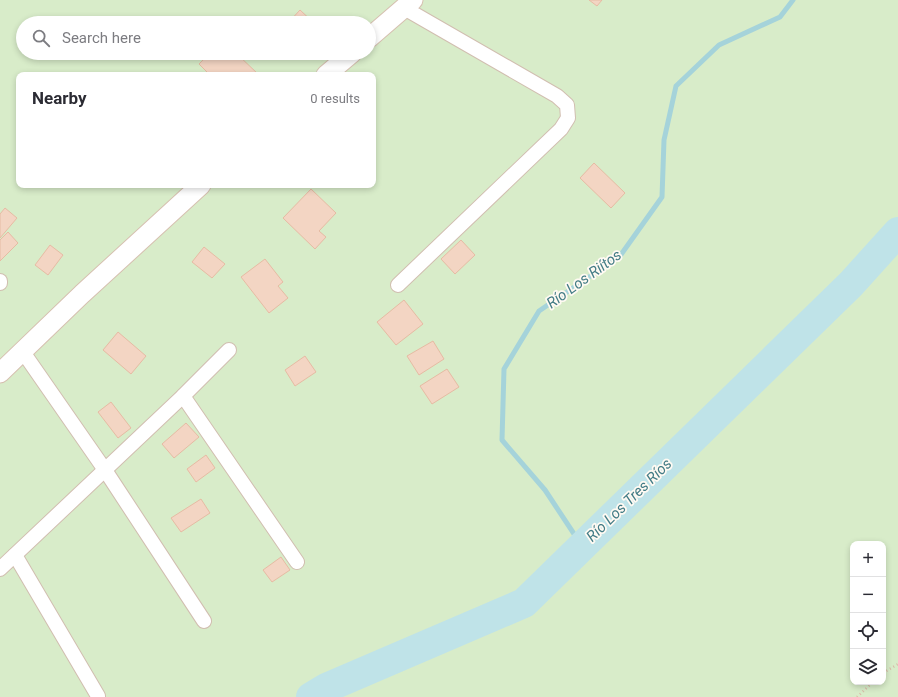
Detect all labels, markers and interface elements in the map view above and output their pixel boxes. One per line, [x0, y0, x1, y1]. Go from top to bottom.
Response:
search box [16, 16, 376, 60]
icon: search [30, 27, 52, 49]
text: Search here [62, 29, 141, 47]
text: Nearby [32, 88, 87, 108]
text: 0 results [310, 91, 360, 106]
water label: Río Los Riítos [543, 246, 625, 312]
water label: Río Los Tres Ríos [583, 455, 675, 545]
map controls [850, 541, 886, 685]
button: + [850, 541, 886, 577]
button: − [850, 577, 886, 613]
button: locate [850, 613, 886, 649]
button: layers [850, 649, 886, 685]

